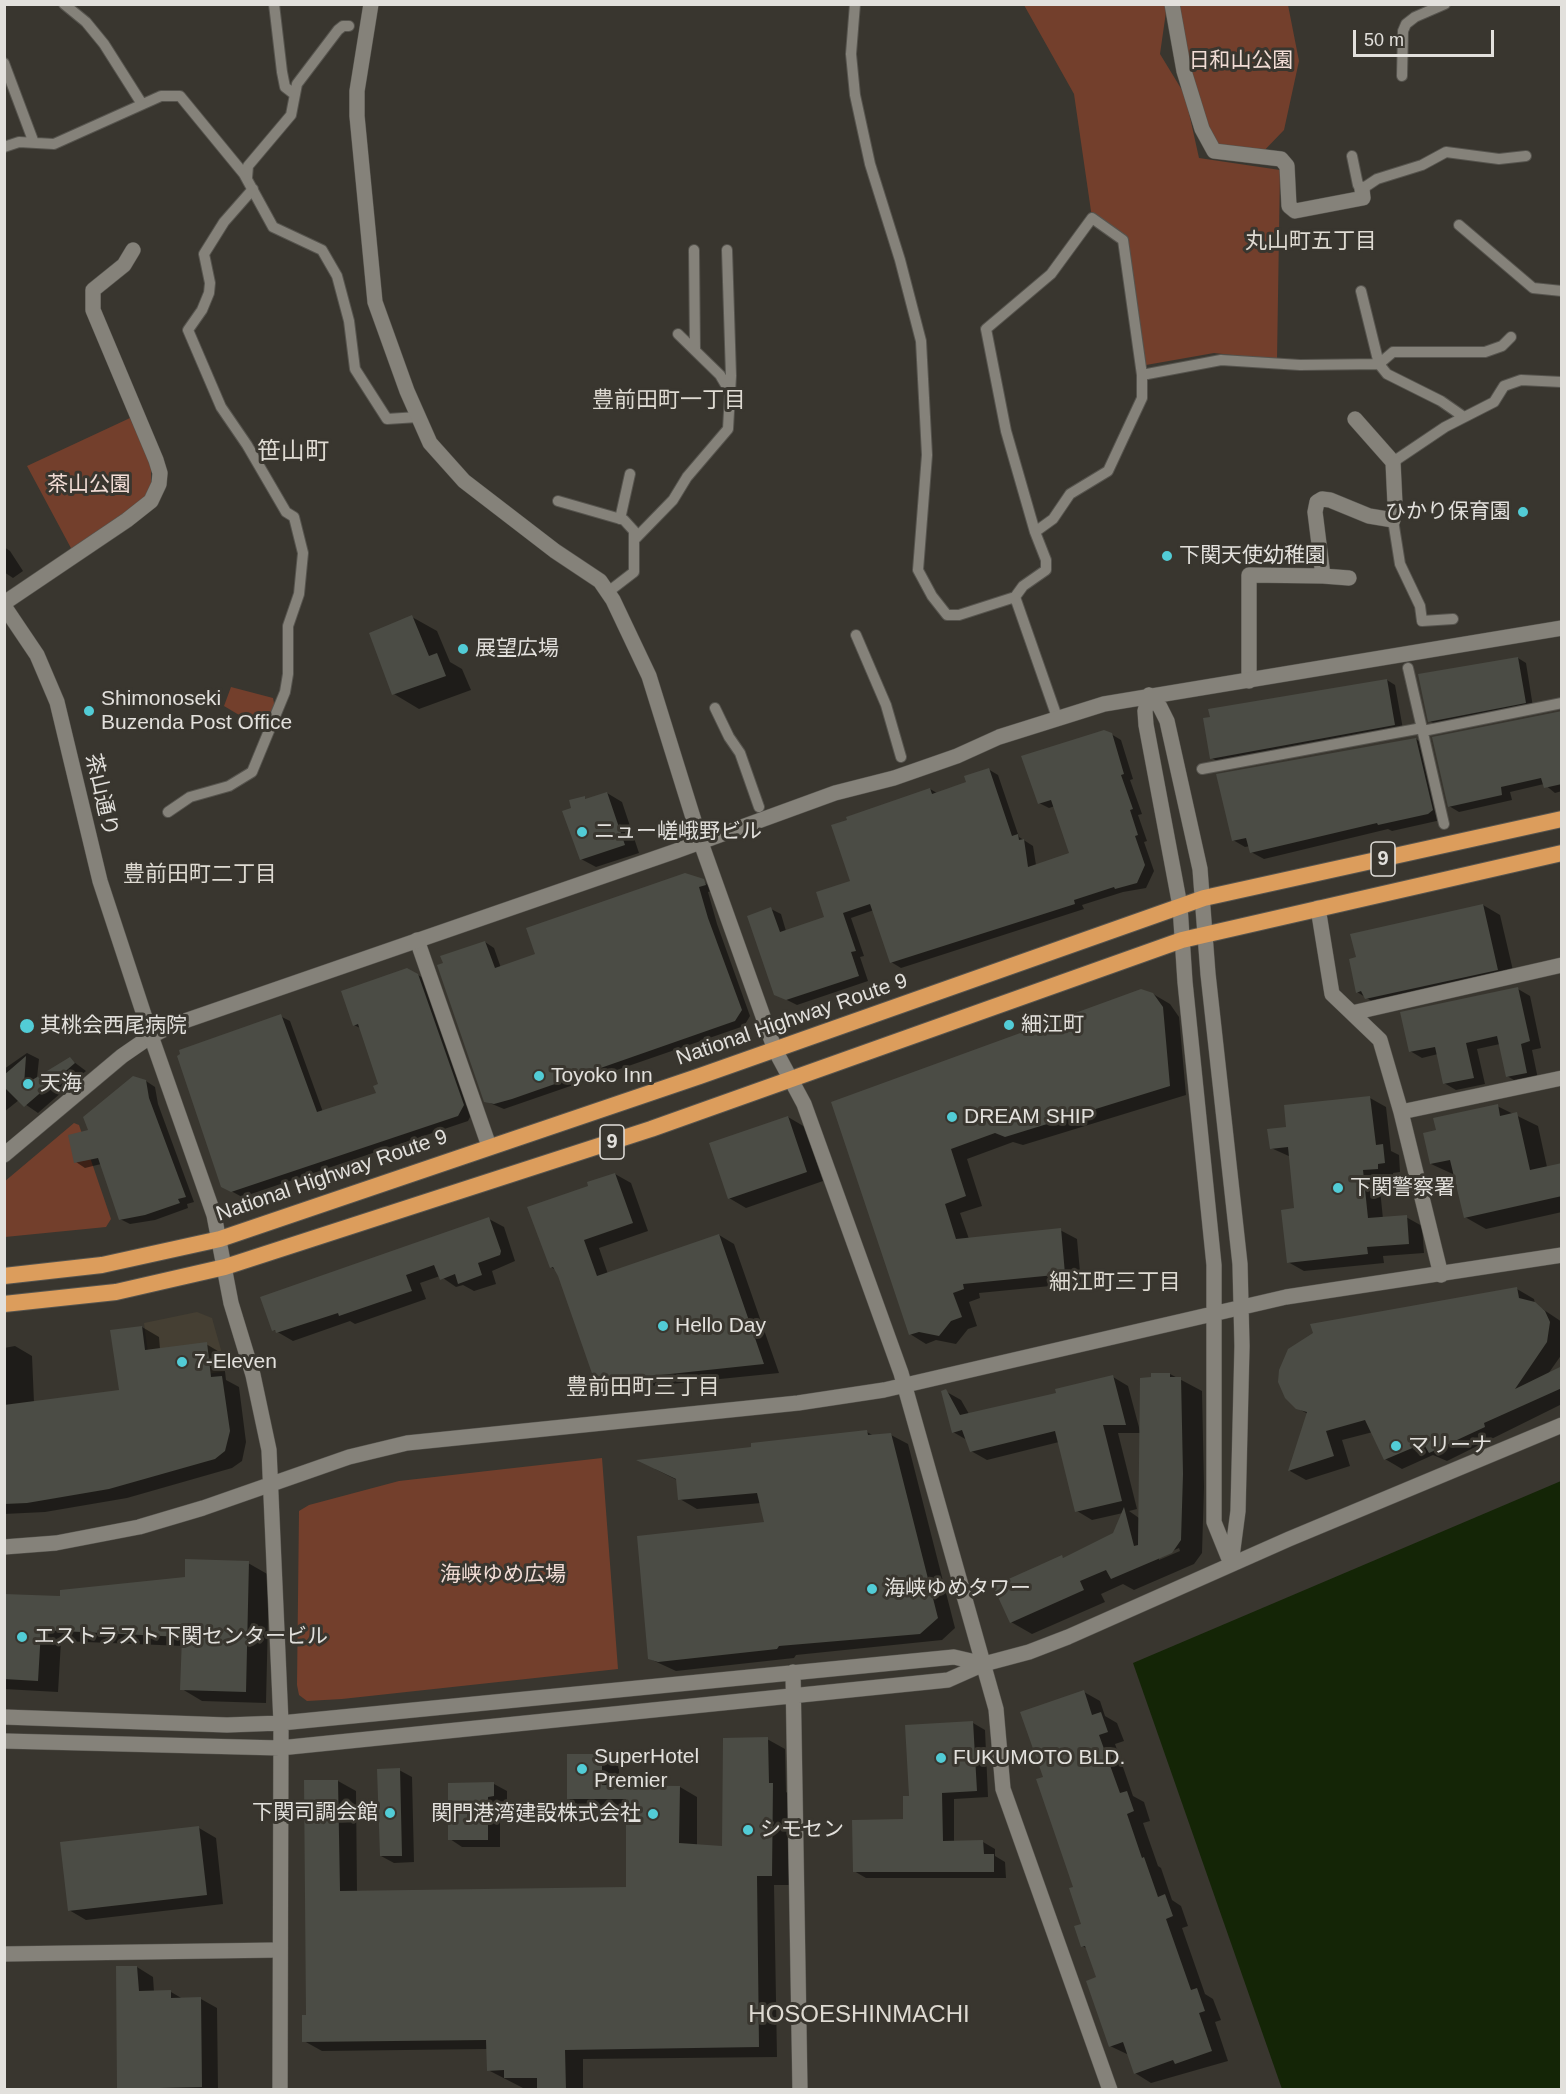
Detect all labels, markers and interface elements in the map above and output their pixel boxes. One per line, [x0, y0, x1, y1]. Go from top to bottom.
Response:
scale bar [1356, 18, 1497, 56]
text: 50 m [1364, 30, 1404, 50]
park label: 日和山公園 [1189, 48, 1293, 74]
district label: 丸山町五丁目 [1245, 229, 1377, 255]
district label: 豊前田町一丁目 [592, 388, 746, 414]
district label: 笹山町 [257, 438, 329, 466]
park label: 茶山公園 [47, 472, 131, 498]
place label: ひかり保育園 [1385, 499, 1511, 525]
marker: ひかり保育園 [1516, 505, 1530, 519]
place label: 下関天使幼稚園 [1179, 543, 1326, 569]
marker: 下関天使幼稚園 [1160, 549, 1174, 563]
place label: 展望広場 [475, 636, 559, 662]
marker: 展望広場 [456, 642, 470, 656]
place label: Shimonoseki Buzenda Post Office [101, 686, 292, 736]
marker: Shimonoseki Buzenda Post Office [82, 704, 96, 718]
street label: 茶山通り [79, 751, 123, 839]
place label: ニュー嵯峨野ビル [594, 819, 762, 845]
marker: ニュー嵯峨野ビル [575, 825, 589, 839]
road number: 9 [1371, 842, 1395, 876]
district label: 豊前田町二丁目 [123, 862, 277, 888]
street label: National Highway Route 9 [673, 969, 911, 1071]
place label: 細江町 [1021, 1012, 1084, 1038]
place label: 其桃会西尾病院 [40, 1013, 187, 1039]
marker: 其桃会西尾病院 [18, 1017, 36, 1035]
marker: 細江町 [1002, 1018, 1016, 1032]
place label: Toyoko Inn [551, 1063, 653, 1089]
marker: Toyoko Inn [532, 1069, 546, 1083]
place label: 天海 [40, 1071, 82, 1097]
marker: 天海 [21, 1077, 35, 1091]
place label: DREAM SHIP [964, 1104, 1095, 1130]
marker: DREAM SHIP [945, 1110, 959, 1124]
street label: National Highway Route 9 [213, 1125, 451, 1227]
road number: 9 [600, 1125, 624, 1159]
place label: 下関警察署 [1350, 1175, 1455, 1201]
marker: 下関警察署 [1331, 1181, 1345, 1195]
district label: 細江町三丁目 [1049, 1270, 1181, 1296]
place label: Hello Day [675, 1313, 766, 1339]
marker: Hello Day [656, 1319, 670, 1333]
place label: 7-Eleven [194, 1349, 277, 1375]
marker: 7-Eleven [175, 1355, 189, 1369]
district label: 豊前田町三丁目 [566, 1375, 720, 1401]
place label: マリーナ [1408, 1433, 1492, 1459]
marker: マリーナ [1389, 1439, 1403, 1453]
park label: 海峡ゆめ広場 [440, 1562, 566, 1588]
place label: 海峡ゆめタワー [884, 1576, 1031, 1602]
marker: 海峡ゆめタワー [865, 1582, 879, 1596]
place label: エストラスト下関センタービル [34, 1624, 328, 1650]
marker: エストラスト下関センタービル [15, 1630, 29, 1644]
place label: SuperHotel Premier [594, 1744, 699, 1794]
place label: FUKUMOTO BLD. [953, 1745, 1125, 1771]
marker: FUKUMOTO BLD. [934, 1751, 948, 1765]
marker: SuperHotel Premier [575, 1762, 589, 1776]
place label: 下関司調会館 [252, 1800, 378, 1826]
place label: 関門港湾建設株式会社 [431, 1801, 641, 1827]
marker: 下関司調会館 [383, 1806, 397, 1820]
marker: 関門港湾建設株式会社 [646, 1807, 660, 1821]
place label: シモセン [760, 1817, 844, 1843]
marker: シモセン [741, 1823, 755, 1837]
district label: HOSOESHINMACHI [738, 2001, 980, 2029]

